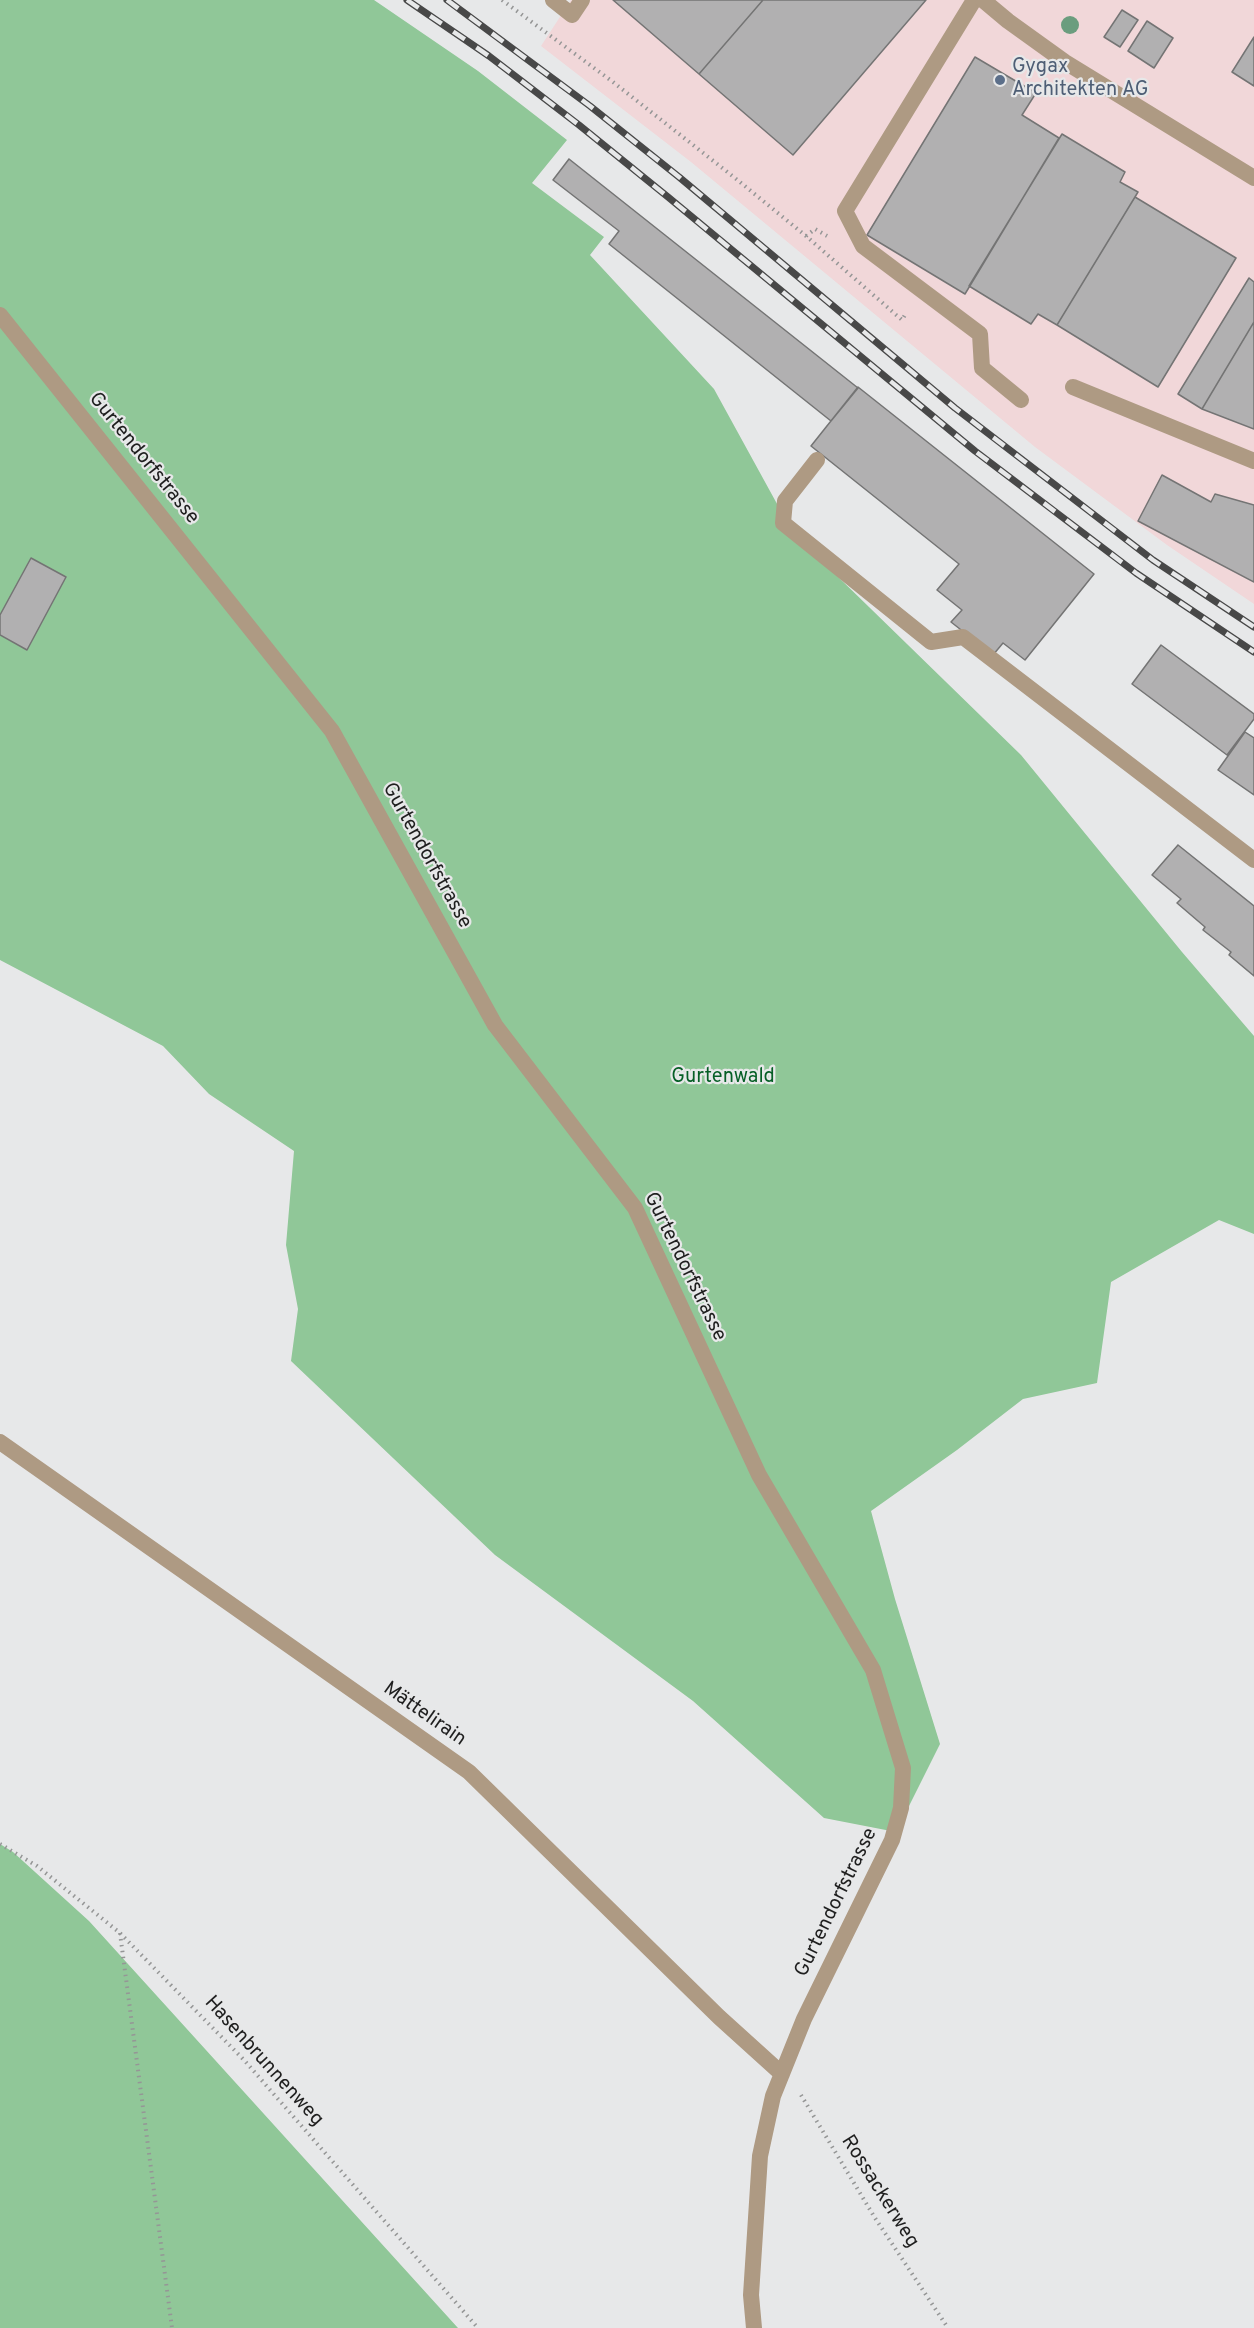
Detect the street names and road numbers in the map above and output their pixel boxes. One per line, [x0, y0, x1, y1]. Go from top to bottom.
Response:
street label: Gurtendorfstrasse [82, 388, 204, 530]
street label: Gurtendorfstrasse [376, 779, 476, 933]
street label: Gurtendorfstrasse [638, 1189, 730, 1345]
street label: Mättelirain [378, 1678, 470, 1752]
street label: Gurtendorfstrasse [791, 1825, 883, 1981]
street label: Hasenbrunnenweg [198, 1992, 328, 2132]
street label: Rossackerweg [835, 2131, 923, 2253]

